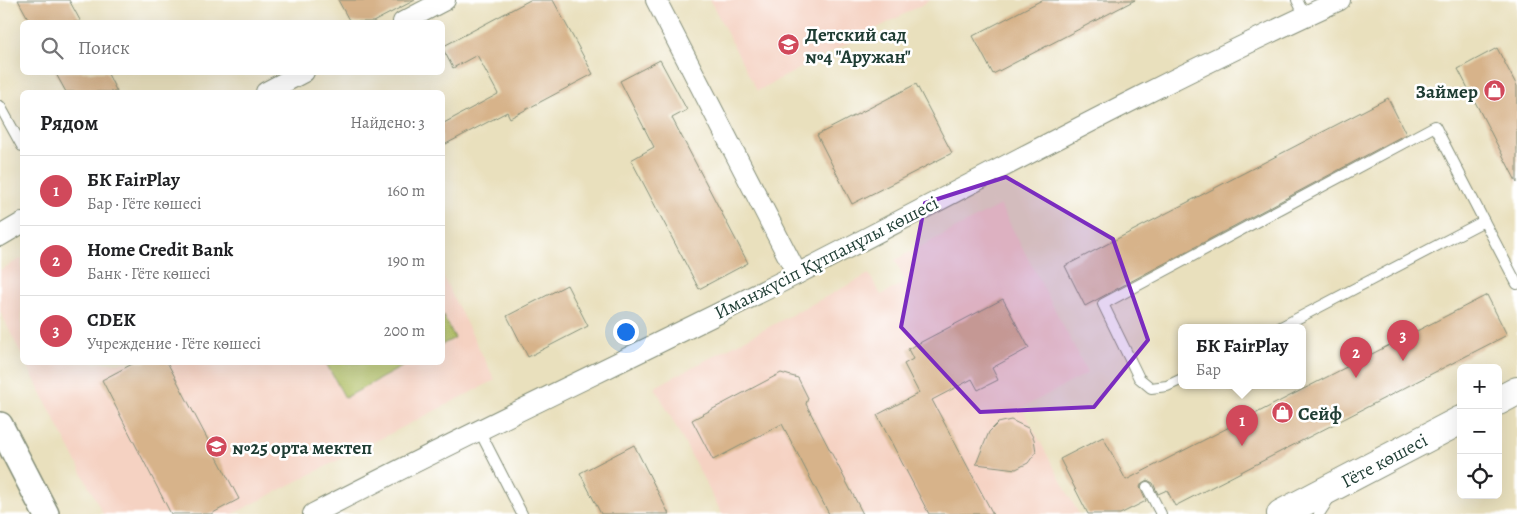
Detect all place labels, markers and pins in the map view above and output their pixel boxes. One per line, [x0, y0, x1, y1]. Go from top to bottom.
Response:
place label: Детский сад №4 "Аружан" [805, 22, 911, 70]
school or university icon: Детский сад №4 "Аружан" [777, 33, 801, 57]
place label: Займер [1416, 79, 1478, 105]
shop icon: Займер [1482, 79, 1506, 103]
pin: 3 [1387, 320, 1419, 361]
pin: 2 [1340, 337, 1372, 378]
shop icon: Сейф [1270, 401, 1294, 425]
place label: Сейф [1298, 401, 1342, 427]
pin: 1 [1226, 405, 1258, 446]
school or university icon: №25 орта мектеп [204, 435, 228, 459]
place label: №25 орта мектеп [232, 435, 372, 461]

